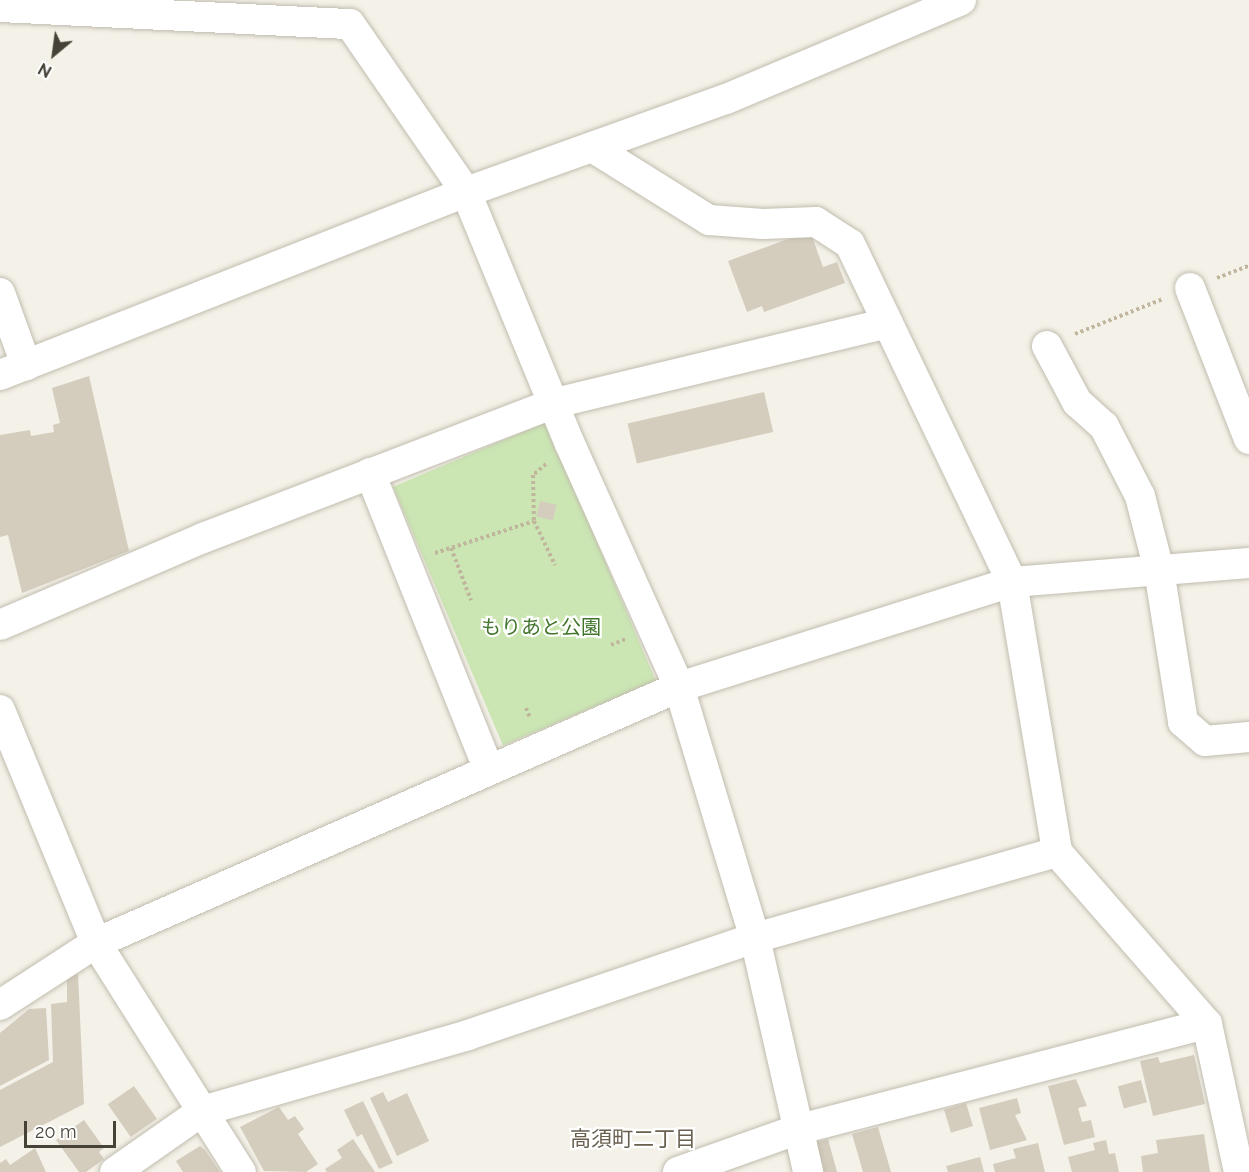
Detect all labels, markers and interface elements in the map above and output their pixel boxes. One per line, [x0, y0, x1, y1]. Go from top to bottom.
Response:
north arrow [24, 24, 84, 84]
text: N [35, 59, 55, 81]
park label: もりあと公園 [481, 615, 601, 639]
scale bar [27, 1109, 118, 1147]
text: 20 m [35, 1121, 77, 1142]
district label: 高須町二丁目 [570, 1126, 696, 1152]

